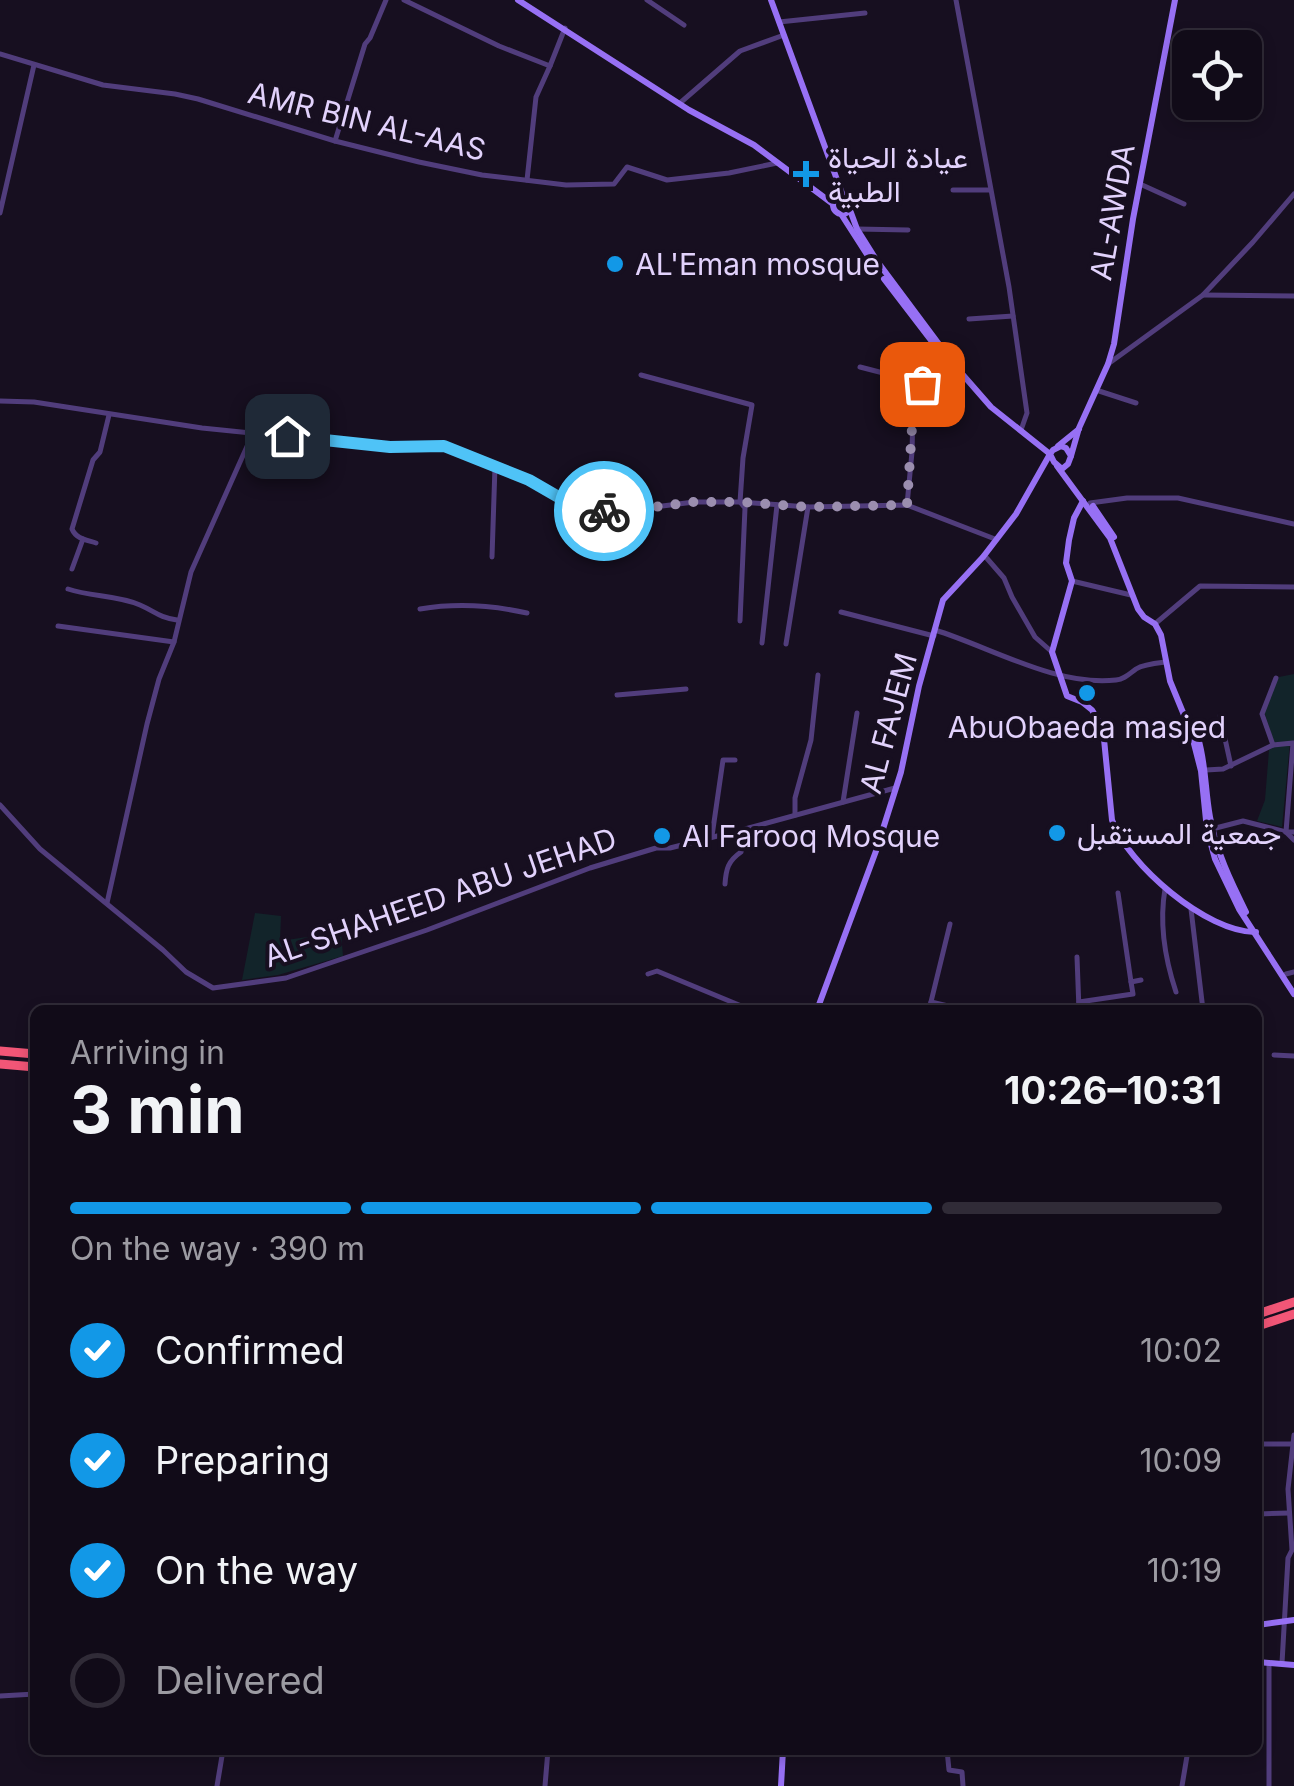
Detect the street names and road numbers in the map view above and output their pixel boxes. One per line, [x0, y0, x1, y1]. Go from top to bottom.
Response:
street label: AMR BIN AL-AAS [245, 74, 489, 168]
street label: AL-AWDA [1082, 141, 1142, 283]
street label: AL FAJEM [852, 649, 924, 797]
street label: AL-SHAHEED ABU JEHAD [259, 820, 621, 974]

